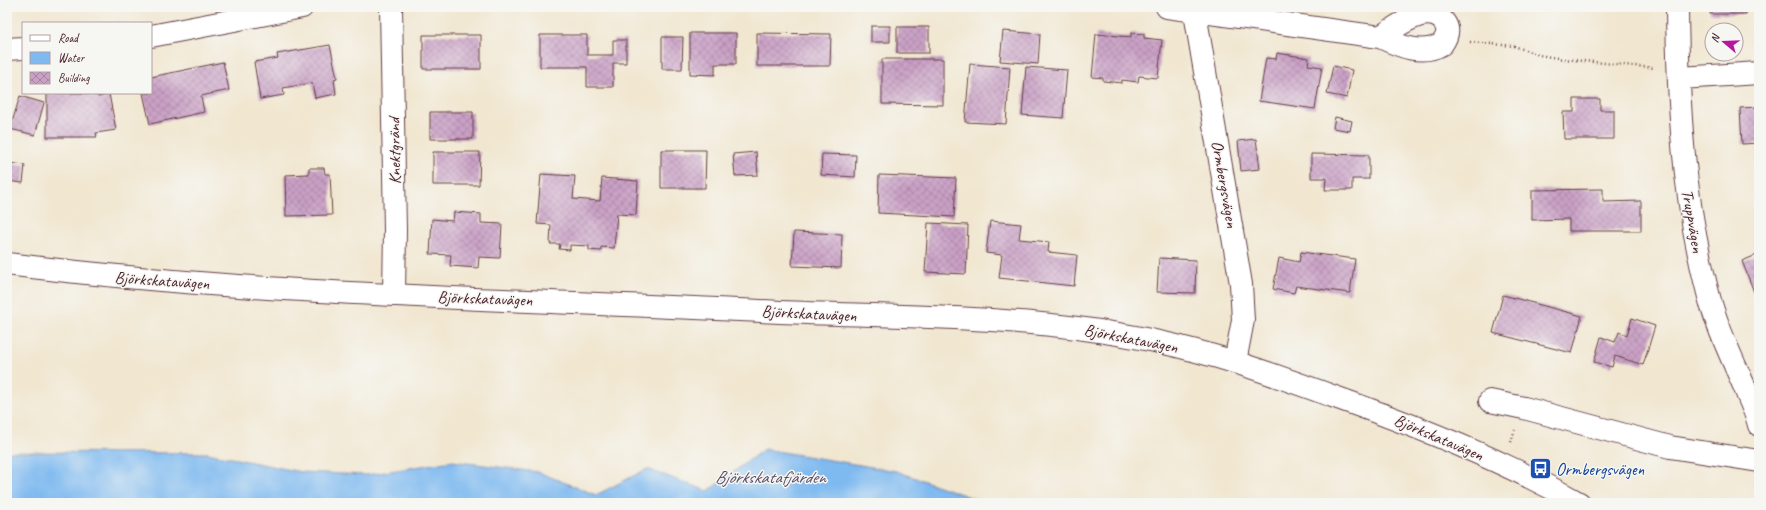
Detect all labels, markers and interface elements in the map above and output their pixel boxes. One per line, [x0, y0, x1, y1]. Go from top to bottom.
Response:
legend [22, 22, 152, 94]
north arrow [1704, 22, 1744, 62]
text: Road [58, 30, 80, 46]
text: N [1707, 31, 1723, 44]
text: Water [58, 50, 86, 66]
text: Building [58, 70, 90, 86]
street label: Knektgränd [383, 114, 406, 185]
street label: Ormbergsvägen [1207, 139, 1243, 230]
street label: Truppvägen [1677, 188, 1708, 255]
street label: Björkskatavägen [114, 267, 210, 294]
street label: Björkskatavägen [437, 286, 533, 311]
street label: Björkskatavägen [761, 301, 857, 326]
street label: Björkskatavägen [1082, 319, 1180, 358]
street label: Björkskatavägen [1391, 409, 1487, 466]
bus stop icon: Ormbergsvägen [1528, 456, 1554, 482]
place label: Ormbergsvägen [1556, 459, 1644, 480]
water label: Björkskatafjärden [715, 466, 827, 488]

